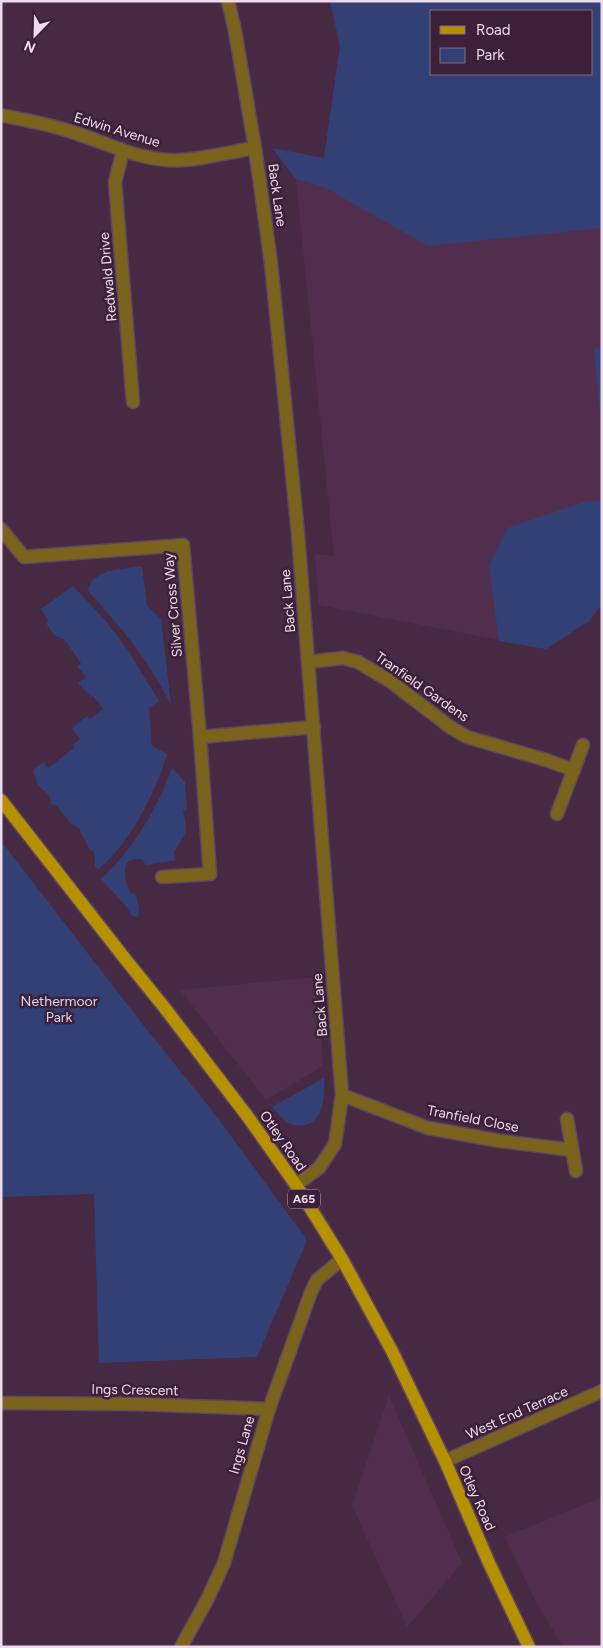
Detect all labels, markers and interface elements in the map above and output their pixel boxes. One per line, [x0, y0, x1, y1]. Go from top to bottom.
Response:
north arrow [10, 10, 60, 60]
legend [430, 10, 593, 75]
text: Road [476, 21, 511, 39]
text: N [22, 37, 38, 56]
text: Park [476, 46, 505, 64]
street label: Edwin Avenue [72, 109, 163, 151]
street label: Back Lane [264, 162, 290, 228]
street label: Redwald Drive [96, 231, 120, 322]
street label: Silver Cross Way [160, 552, 186, 658]
street label: Back Lane [277, 568, 299, 633]
street label: Tranfield Gardens [372, 648, 472, 726]
street label: Back Lane [309, 972, 331, 1037]
park label: Nethermoor Park [21, 993, 98, 1026]
street label: Tranfield Close [426, 1102, 521, 1136]
street label: Otley Road [256, 1108, 310, 1174]
road number: A65 [288, 1190, 320, 1208]
street label: Ings Crescent [91, 1381, 179, 1399]
street label: West End Terrace [463, 1383, 571, 1443]
street label: Ings Lane [226, 1414, 258, 1476]
street label: Otley Road [455, 1463, 499, 1533]

